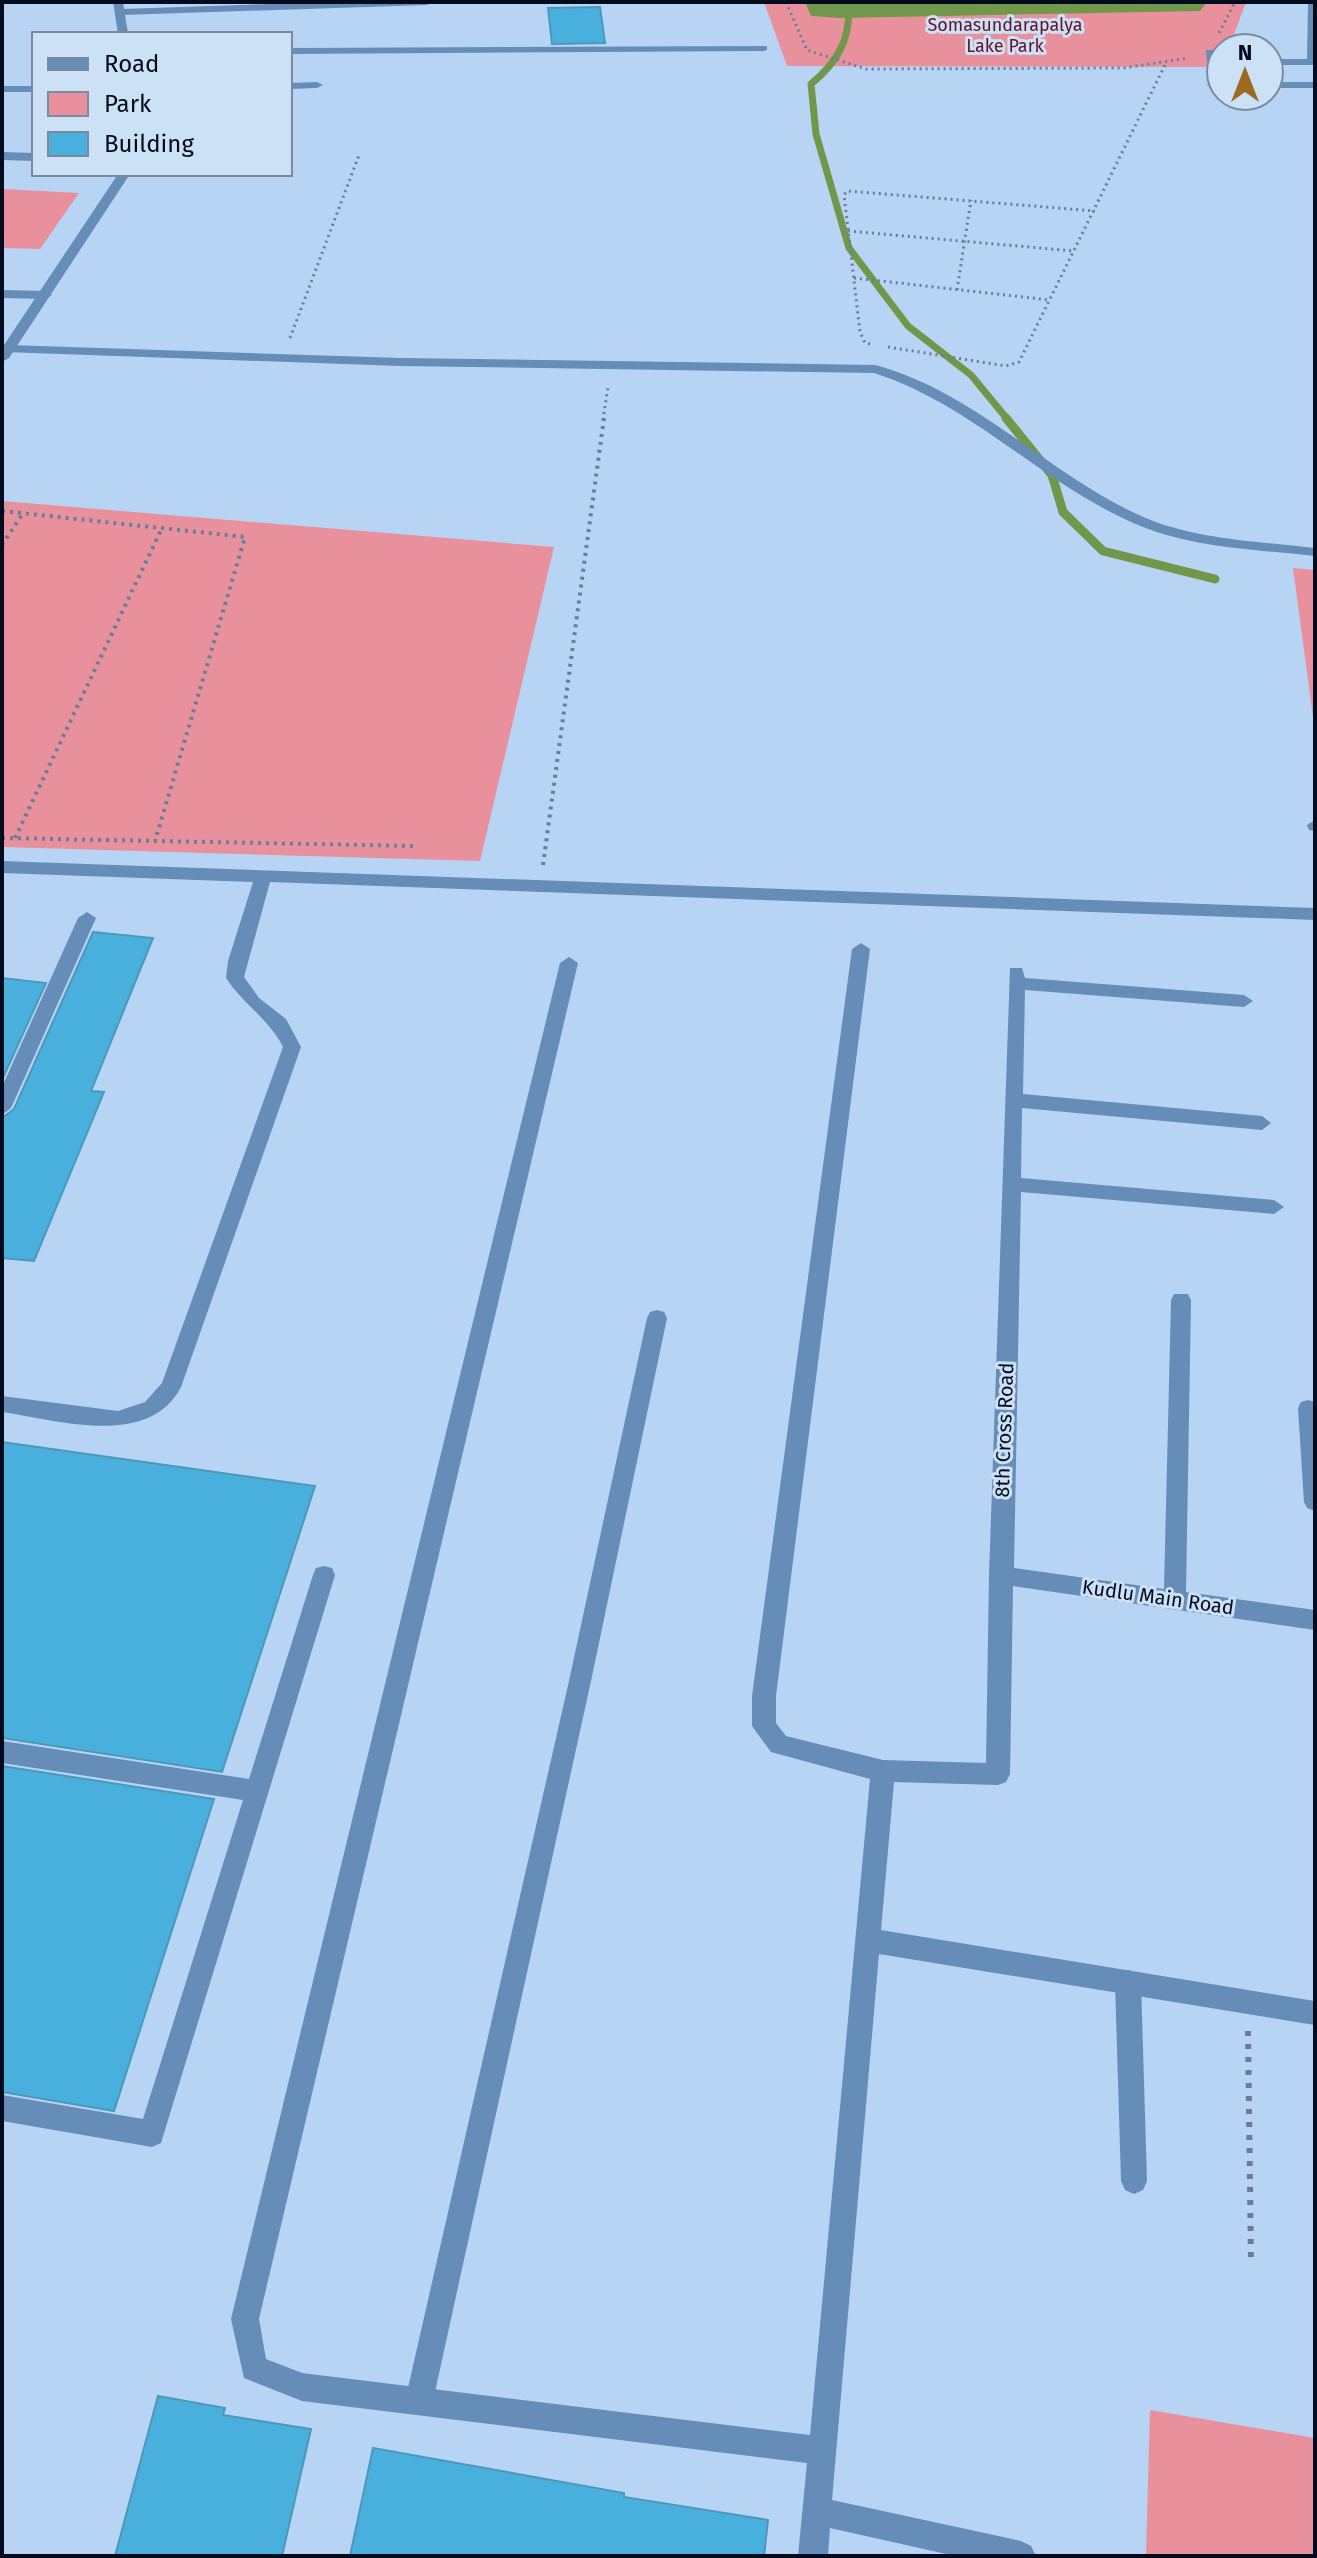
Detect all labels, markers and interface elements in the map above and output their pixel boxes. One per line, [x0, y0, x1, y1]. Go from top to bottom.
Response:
park label: Somasundarapalya Lake Park [927, 14, 1083, 57]
legend [32, 32, 292, 176]
north arrow [1205, 32, 1285, 112]
text: N [1238, 39, 1252, 66]
text: Road [104, 50, 159, 78]
text: Park [104, 90, 152, 118]
text: Building [104, 130, 194, 158]
street label: 8th Cross Road [990, 1362, 1018, 1498]
street label: Kudlu Main Road [1080, 1574, 1236, 1620]

